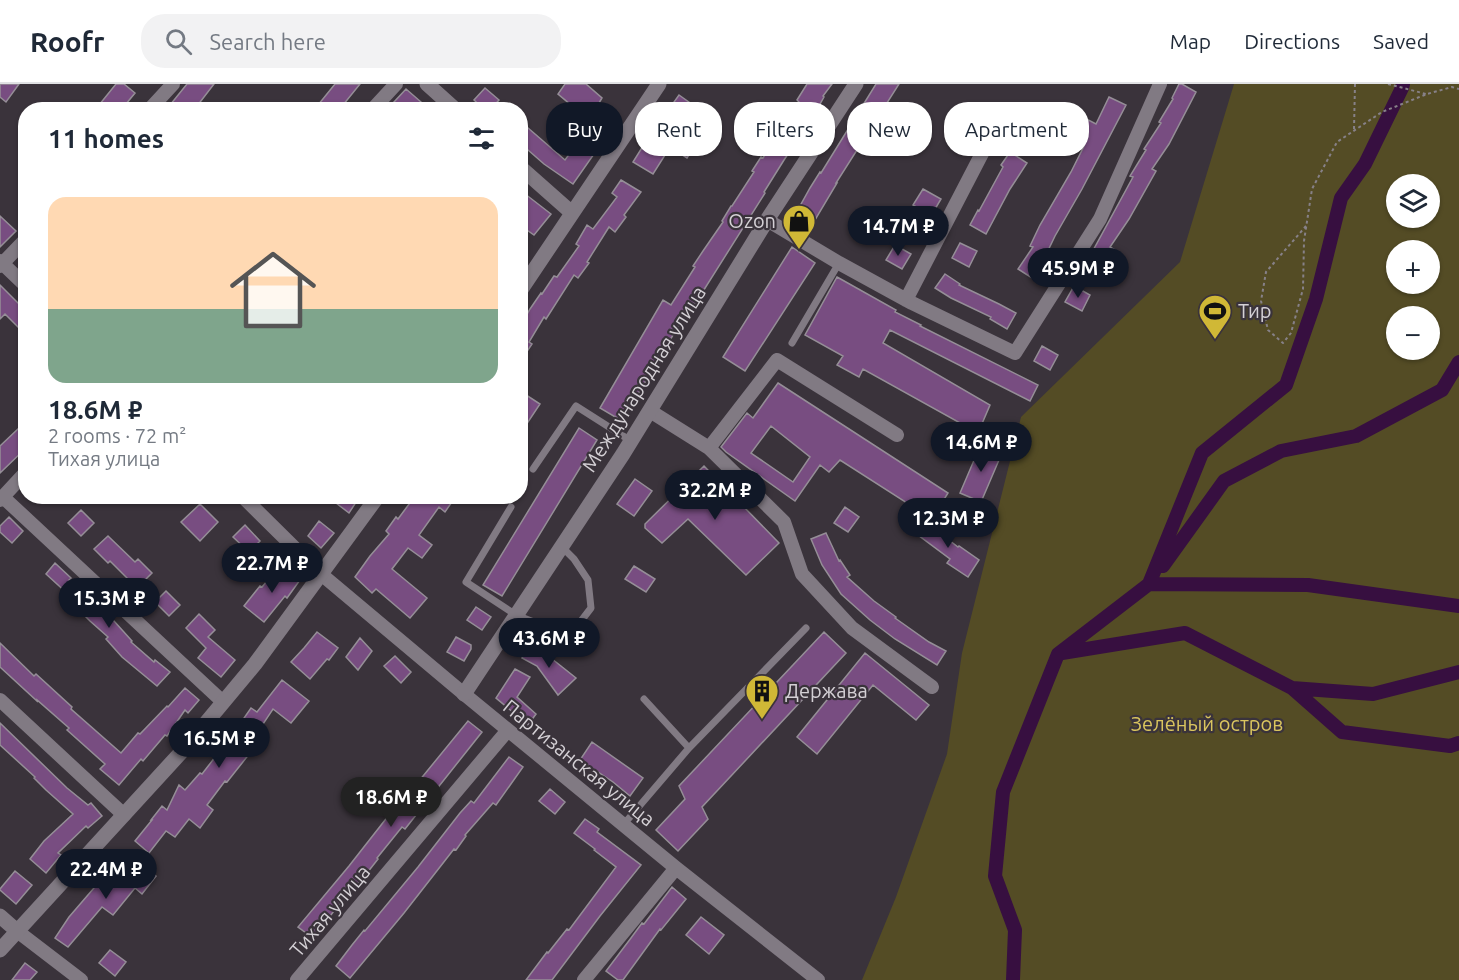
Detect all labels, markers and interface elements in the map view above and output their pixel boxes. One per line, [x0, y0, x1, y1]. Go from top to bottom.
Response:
search box [141, 14, 561, 68]
icon: search [162, 25, 195, 58]
text: Roofr [30, 26, 105, 57]
text: Search here [210, 29, 326, 54]
text: Map [1170, 29, 1211, 53]
text: Directions [1244, 29, 1340, 53]
text: Saved [1373, 29, 1429, 53]
chip: Buy [546, 102, 623, 156]
chip: Rent [635, 102, 722, 156]
chip: Filters [734, 102, 835, 156]
chip: New [847, 102, 932, 156]
chip: Apartment [944, 102, 1089, 156]
icon: filters [465, 122, 498, 155]
text: 11 homes [48, 124, 164, 153]
map controls [1386, 174, 1440, 360]
button: layers [1386, 174, 1440, 228]
shop icon: Ozon [781, 203, 817, 250]
pin: 14.7M ₽ [843, 206, 953, 257]
place label: Ozon [728, 209, 776, 232]
text: 14.7M ₽ [862, 214, 934, 237]
icon: home [219, 236, 327, 344]
button: + [1386, 240, 1440, 294]
pin: 45.9M ₽ [1023, 248, 1133, 299]
text: 45.9M ₽ [1042, 256, 1114, 279]
street label: Международная улица [577, 282, 710, 476]
sports icon: Тир [1197, 293, 1233, 340]
place label: Тир [1238, 299, 1272, 322]
button: − [1386, 306, 1440, 360]
text: 18.6M ₽ [48, 395, 142, 424]
pin: 14.6M ₽ [926, 422, 1036, 473]
text: 2 rooms · 72 m² [48, 424, 186, 447]
text: 14.6M ₽ [945, 430, 1017, 453]
text: Тихая улица [48, 447, 160, 470]
pin: 32.2M ₽ [660, 470, 770, 521]
text: 32.2M ₽ [679, 478, 751, 501]
pin: 12.3M ₽ [893, 498, 1003, 549]
text: 12.3M ₽ [912, 506, 984, 529]
pin: 22.7M ₽ [217, 543, 327, 594]
text: 22.7M ₽ [236, 551, 308, 574]
pin: 15.3M ₽ [54, 578, 164, 629]
text: 15.3M ₽ [73, 586, 145, 609]
pin: 43.6M ₽ [494, 618, 604, 669]
text: 43.6M ₽ [513, 626, 585, 649]
building icon: Держава [744, 673, 780, 720]
place label: Держава [785, 679, 868, 702]
street label: Партизанская улица [499, 695, 660, 831]
park label: Зелёный остров [1131, 712, 1283, 735]
pin: 16.5M ₽ [164, 718, 274, 769]
text: 16.5M ₽ [183, 726, 255, 749]
pin: 18.6M ₽ [336, 777, 446, 828]
text: 18.6M ₽ [355, 785, 427, 808]
pin: 22.4M ₽ [51, 849, 161, 900]
text: 22.4M ₽ [70, 857, 142, 880]
street label: Тихая улица [285, 860, 375, 961]

